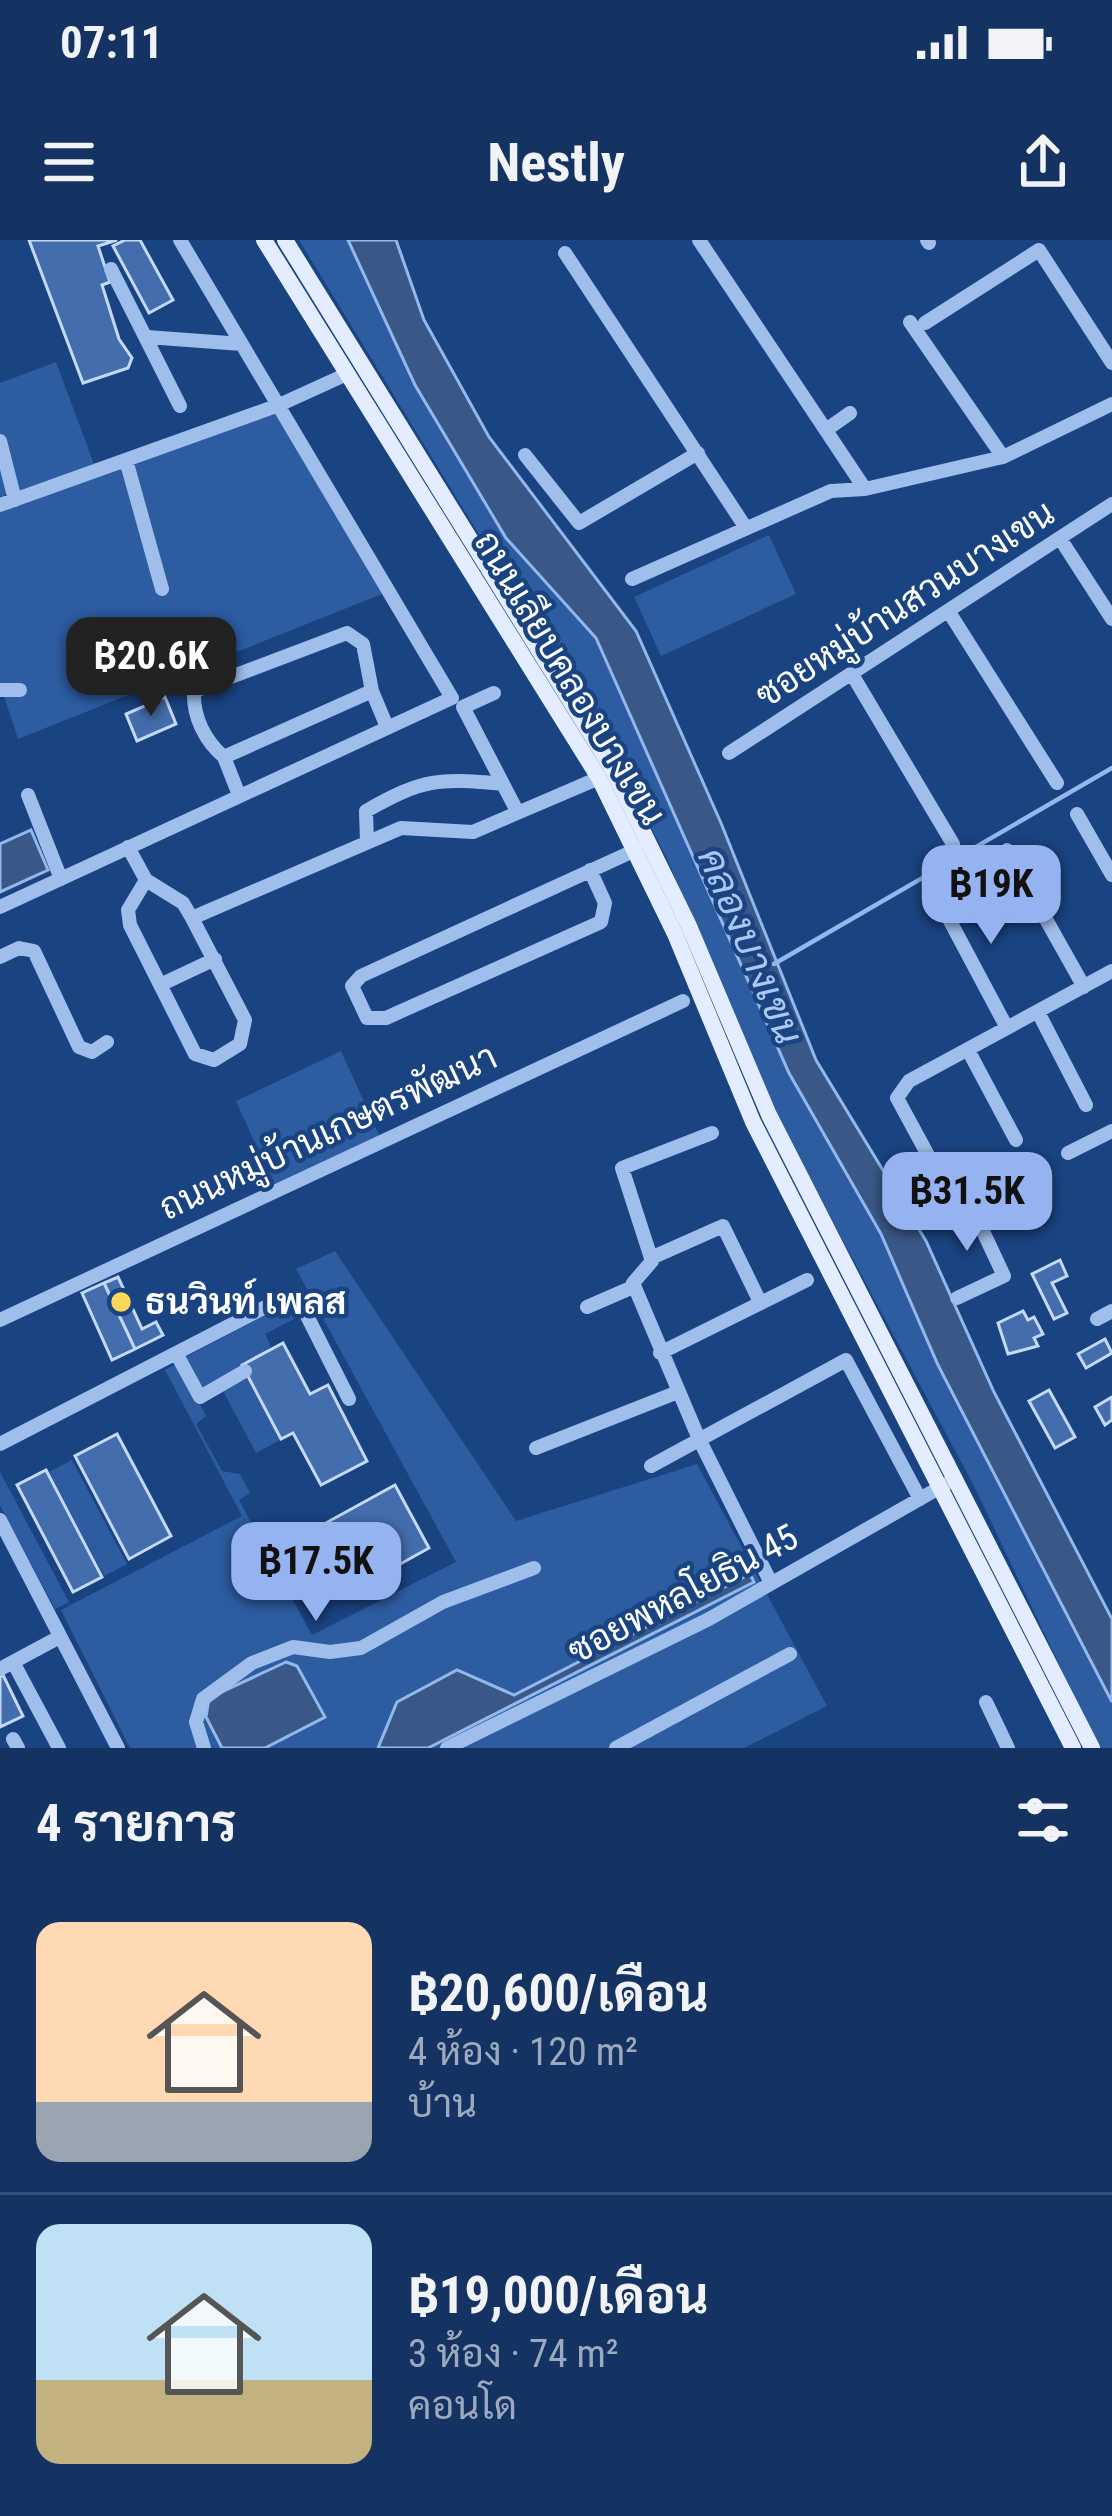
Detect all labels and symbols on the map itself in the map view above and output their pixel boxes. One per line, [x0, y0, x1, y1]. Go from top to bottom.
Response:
street label: ซอยหมู่บ้านสวนบางเขน [747, 490, 1064, 719]
street label: ถนนเลียบคลองบางเขน [466, 522, 676, 832]
pin: ฿20.6K [53, 617, 249, 719]
water label: คลองบางเขน [688, 841, 812, 1051]
pin: ฿19K [920, 845, 1062, 947]
street label: ถนนหมู่บ้านเกษตรพัฒนา [152, 1034, 505, 1231]
pin: ฿31.5K [869, 1152, 1065, 1254]
place label: ธนวินท์ เพลส [145, 1278, 346, 1323]
marker: ธนวินท์ เพลส [108, 1289, 134, 1315]
street label: ซอยพหลโยธิน 45 [560, 1514, 805, 1672]
pin: ฿17.5K [218, 1522, 414, 1624]

